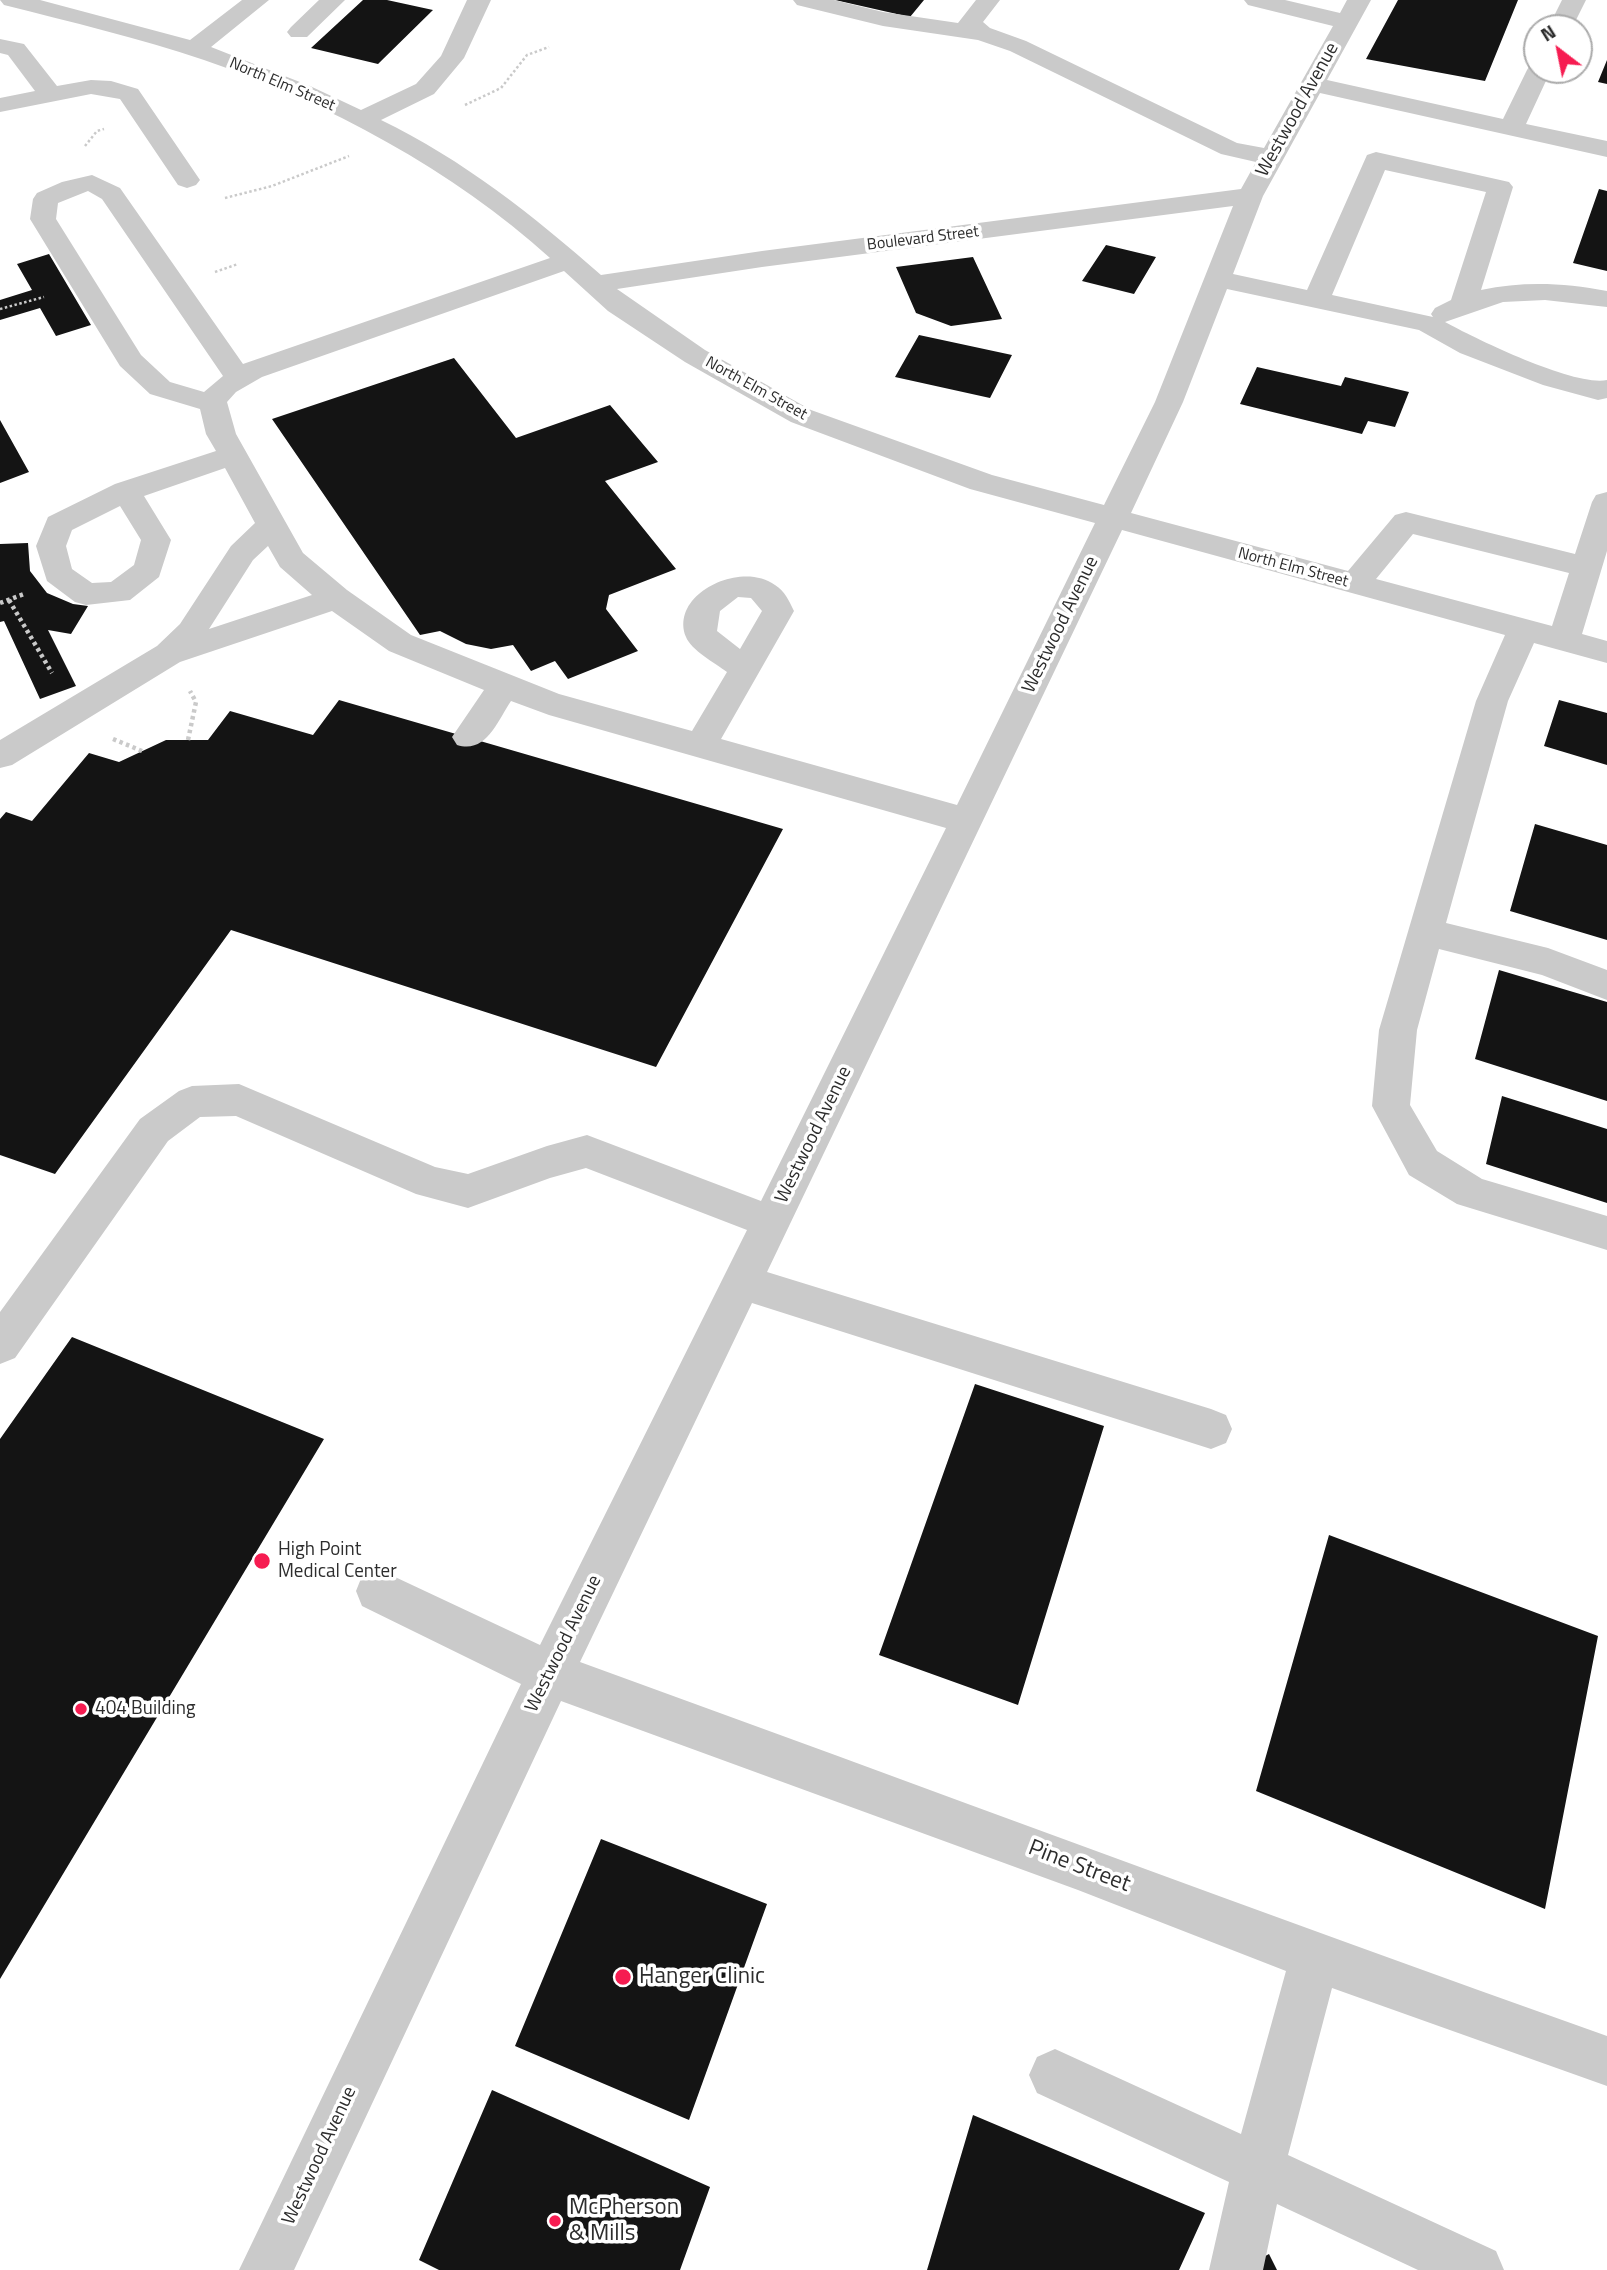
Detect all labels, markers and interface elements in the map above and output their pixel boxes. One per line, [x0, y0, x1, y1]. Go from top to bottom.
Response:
north arrow [1523, 14, 1593, 84]
text: N [1534, 17, 1561, 48]
street label: Westwood Avenue [1252, 39, 1344, 181]
street label: North Elm Street [226, 54, 338, 116]
street label: Boulevard Street [866, 223, 980, 255]
street label: North Elm Street [702, 353, 810, 425]
street label: North Elm Street [1236, 544, 1350, 592]
street label: Westwood Avenue [1018, 553, 1104, 697]
street label: Westwood Avenue [771, 1063, 857, 1207]
place label: High Point Medical Center [278, 1539, 397, 1583]
marker: High Point Medical Center [252, 1551, 272, 1571]
street label: Westwood Avenue [521, 1572, 607, 1716]
place label: 404 Building [95, 1698, 196, 1720]
marker: 404 Building [73, 1701, 89, 1717]
street label: Pine Street [1024, 1835, 1134, 1899]
place label: Hanger Clinic [639, 1963, 765, 1991]
marker: Hanger Clinic [613, 1967, 633, 1987]
street label: Westwood Avenue [278, 2083, 362, 2229]
place label: McPherson & Mills [569, 2194, 679, 2248]
marker: McPherson & Mills [547, 2213, 563, 2229]

